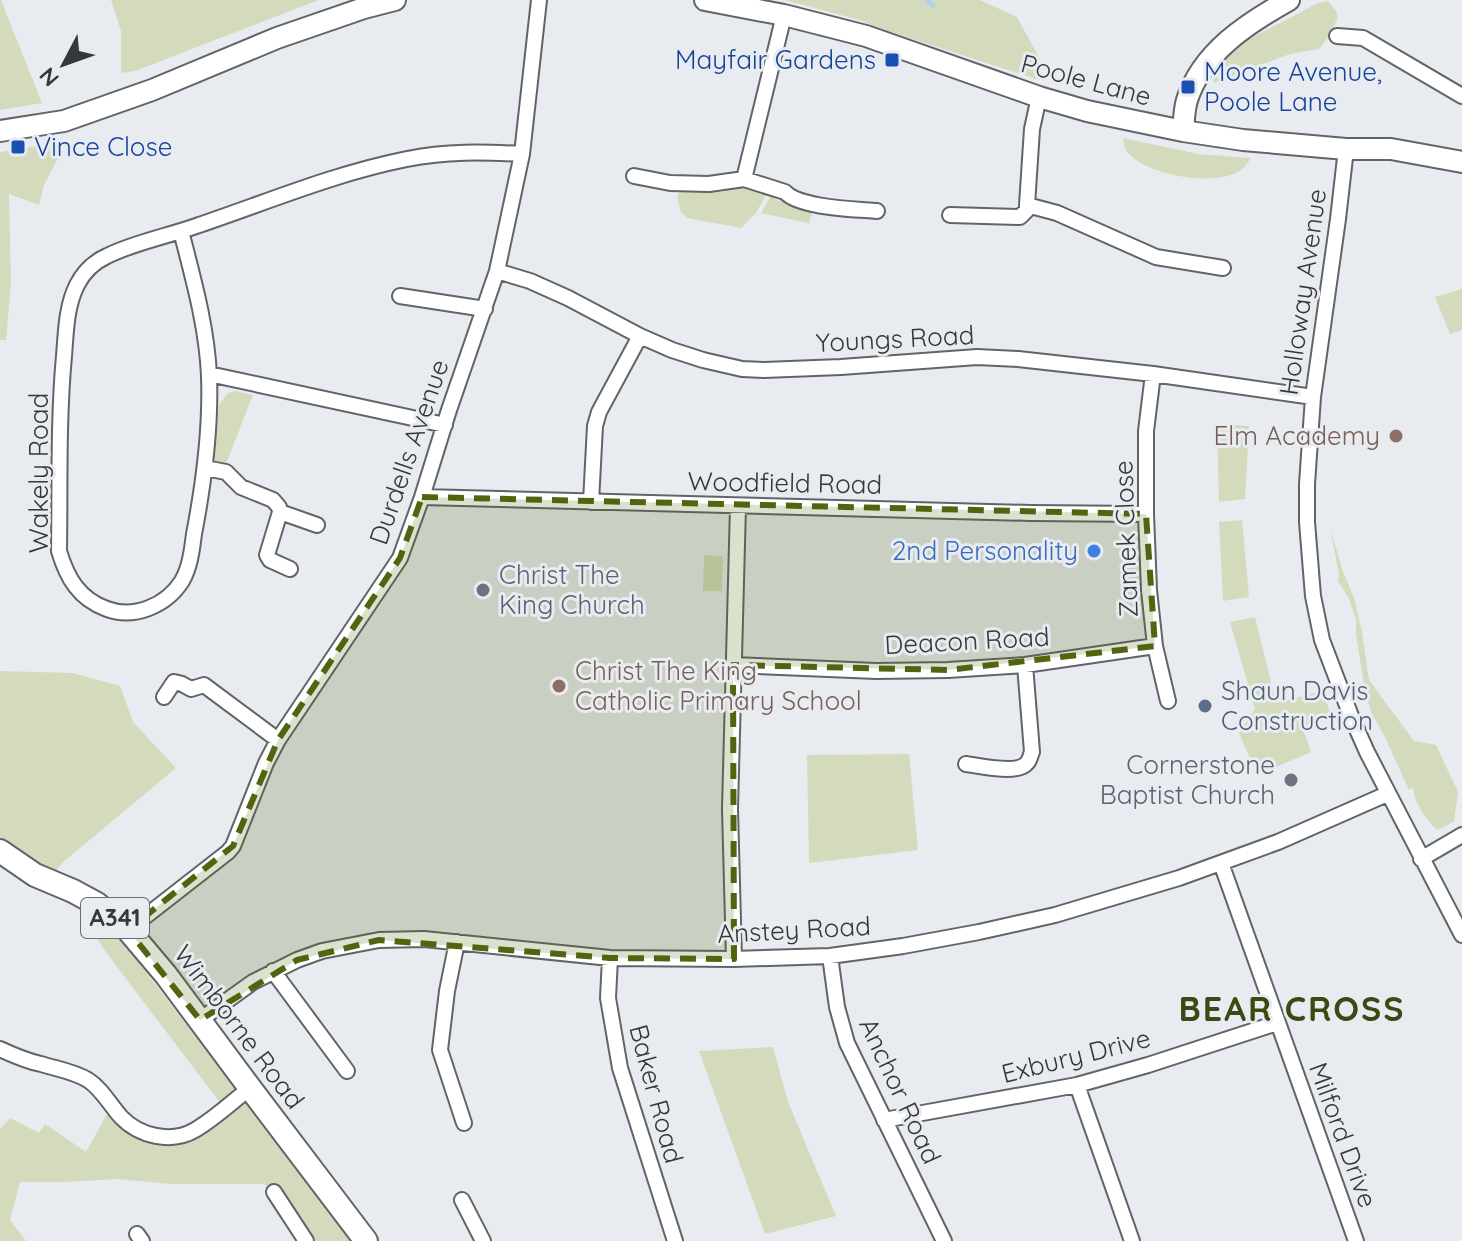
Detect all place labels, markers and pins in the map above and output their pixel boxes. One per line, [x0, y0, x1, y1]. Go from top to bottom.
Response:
place label: Mayfair Gardens [675, 43, 876, 76]
marker: Mayfair Gardens [883, 51, 901, 69]
place label: Moore Avenue, Poole Lane [1204, 55, 1382, 118]
marker: Moore Avenue, Poole Lane [1179, 78, 1197, 96]
place label: Vince Close [34, 130, 172, 163]
marker: Vince Close [9, 138, 27, 156]
place label: Elm Academy [1214, 419, 1380, 452]
marker: Elm Academy [1387, 427, 1405, 445]
place label: 2nd Personality [892, 534, 1078, 567]
marker: 2nd Personality [1085, 542, 1103, 560]
place label: Christ The King Church [499, 558, 645, 621]
marker: Christ The King Church [474, 581, 492, 599]
place label: Christ The King Catholic Primary School [575, 654, 862, 717]
place label: Shaun Davis Construction [1221, 674, 1373, 737]
marker: Christ The King Catholic Primary School [550, 677, 568, 695]
marker: Shaun Davis Construction [1196, 697, 1214, 715]
place label: Cornerstone Baptist Church [1100, 748, 1275, 811]
marker: Cornerstone Baptist Church [1282, 771, 1300, 789]

